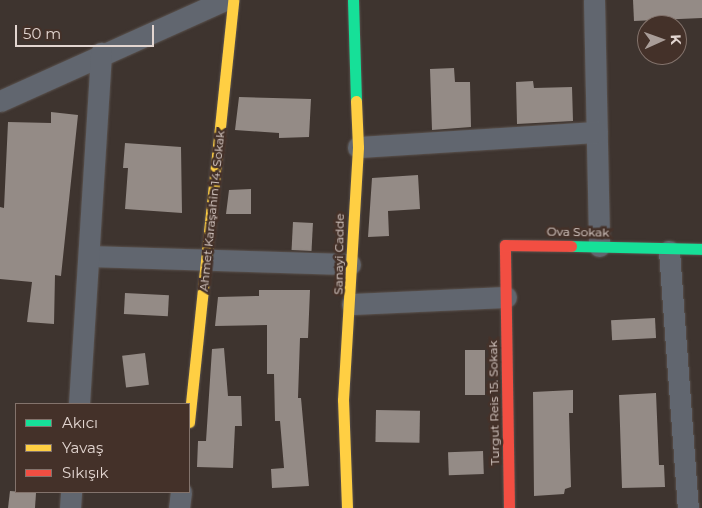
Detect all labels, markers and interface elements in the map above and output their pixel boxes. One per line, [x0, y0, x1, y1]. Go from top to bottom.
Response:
scale bar [18, 15, 156, 47]
north arrow [637, 15, 687, 65]
text: 50 m [23, 24, 61, 43]
text: K [667, 34, 685, 45]
street label: Ahmet Karaşahin 14. Sokak [196, 130, 228, 292]
street label: Sanayi Cadde [331, 213, 347, 295]
street label: Ova Sokak [546, 224, 610, 240]
street label: Turgut Reis 15. Sokak [486, 340, 502, 466]
legend [15, 403, 190, 493]
text: Akıcı [62, 413, 98, 432]
text: Yavaş [62, 438, 103, 457]
text: Sıkışık [62, 463, 108, 482]

